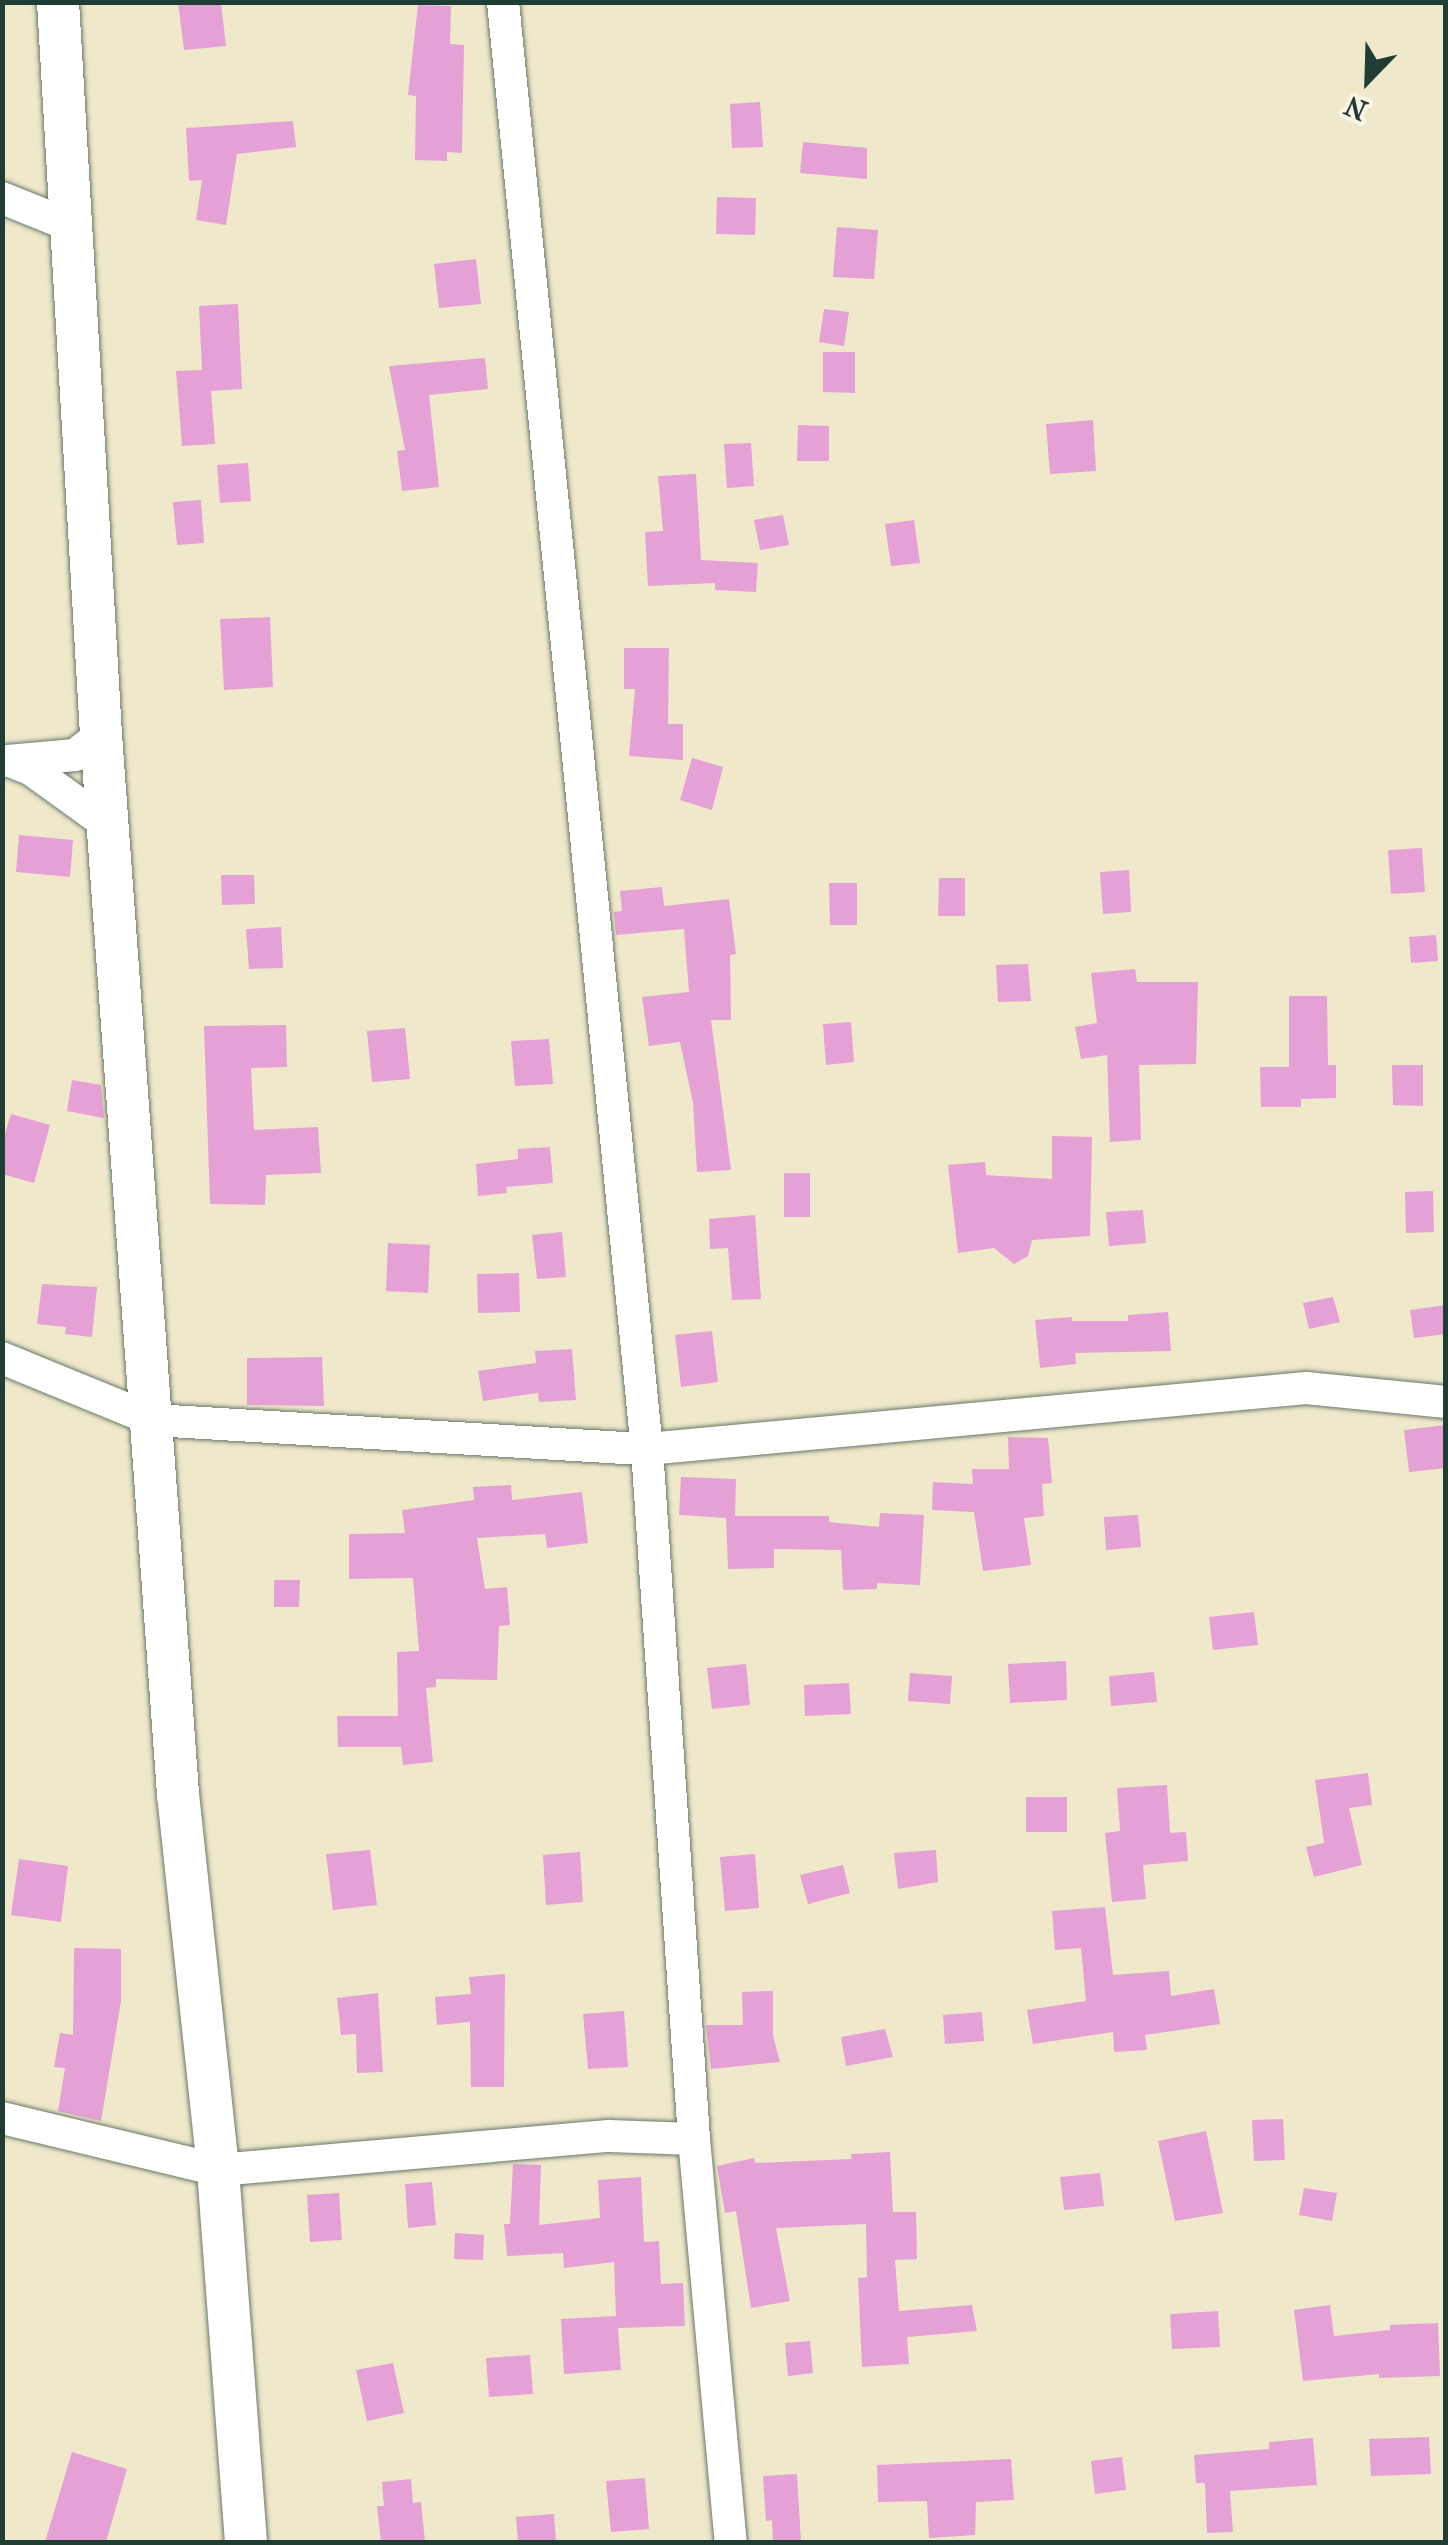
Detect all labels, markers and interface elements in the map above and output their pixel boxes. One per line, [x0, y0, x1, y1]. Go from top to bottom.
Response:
north arrow [1318, 30, 1418, 130]
text: N [1340, 89, 1372, 127]

